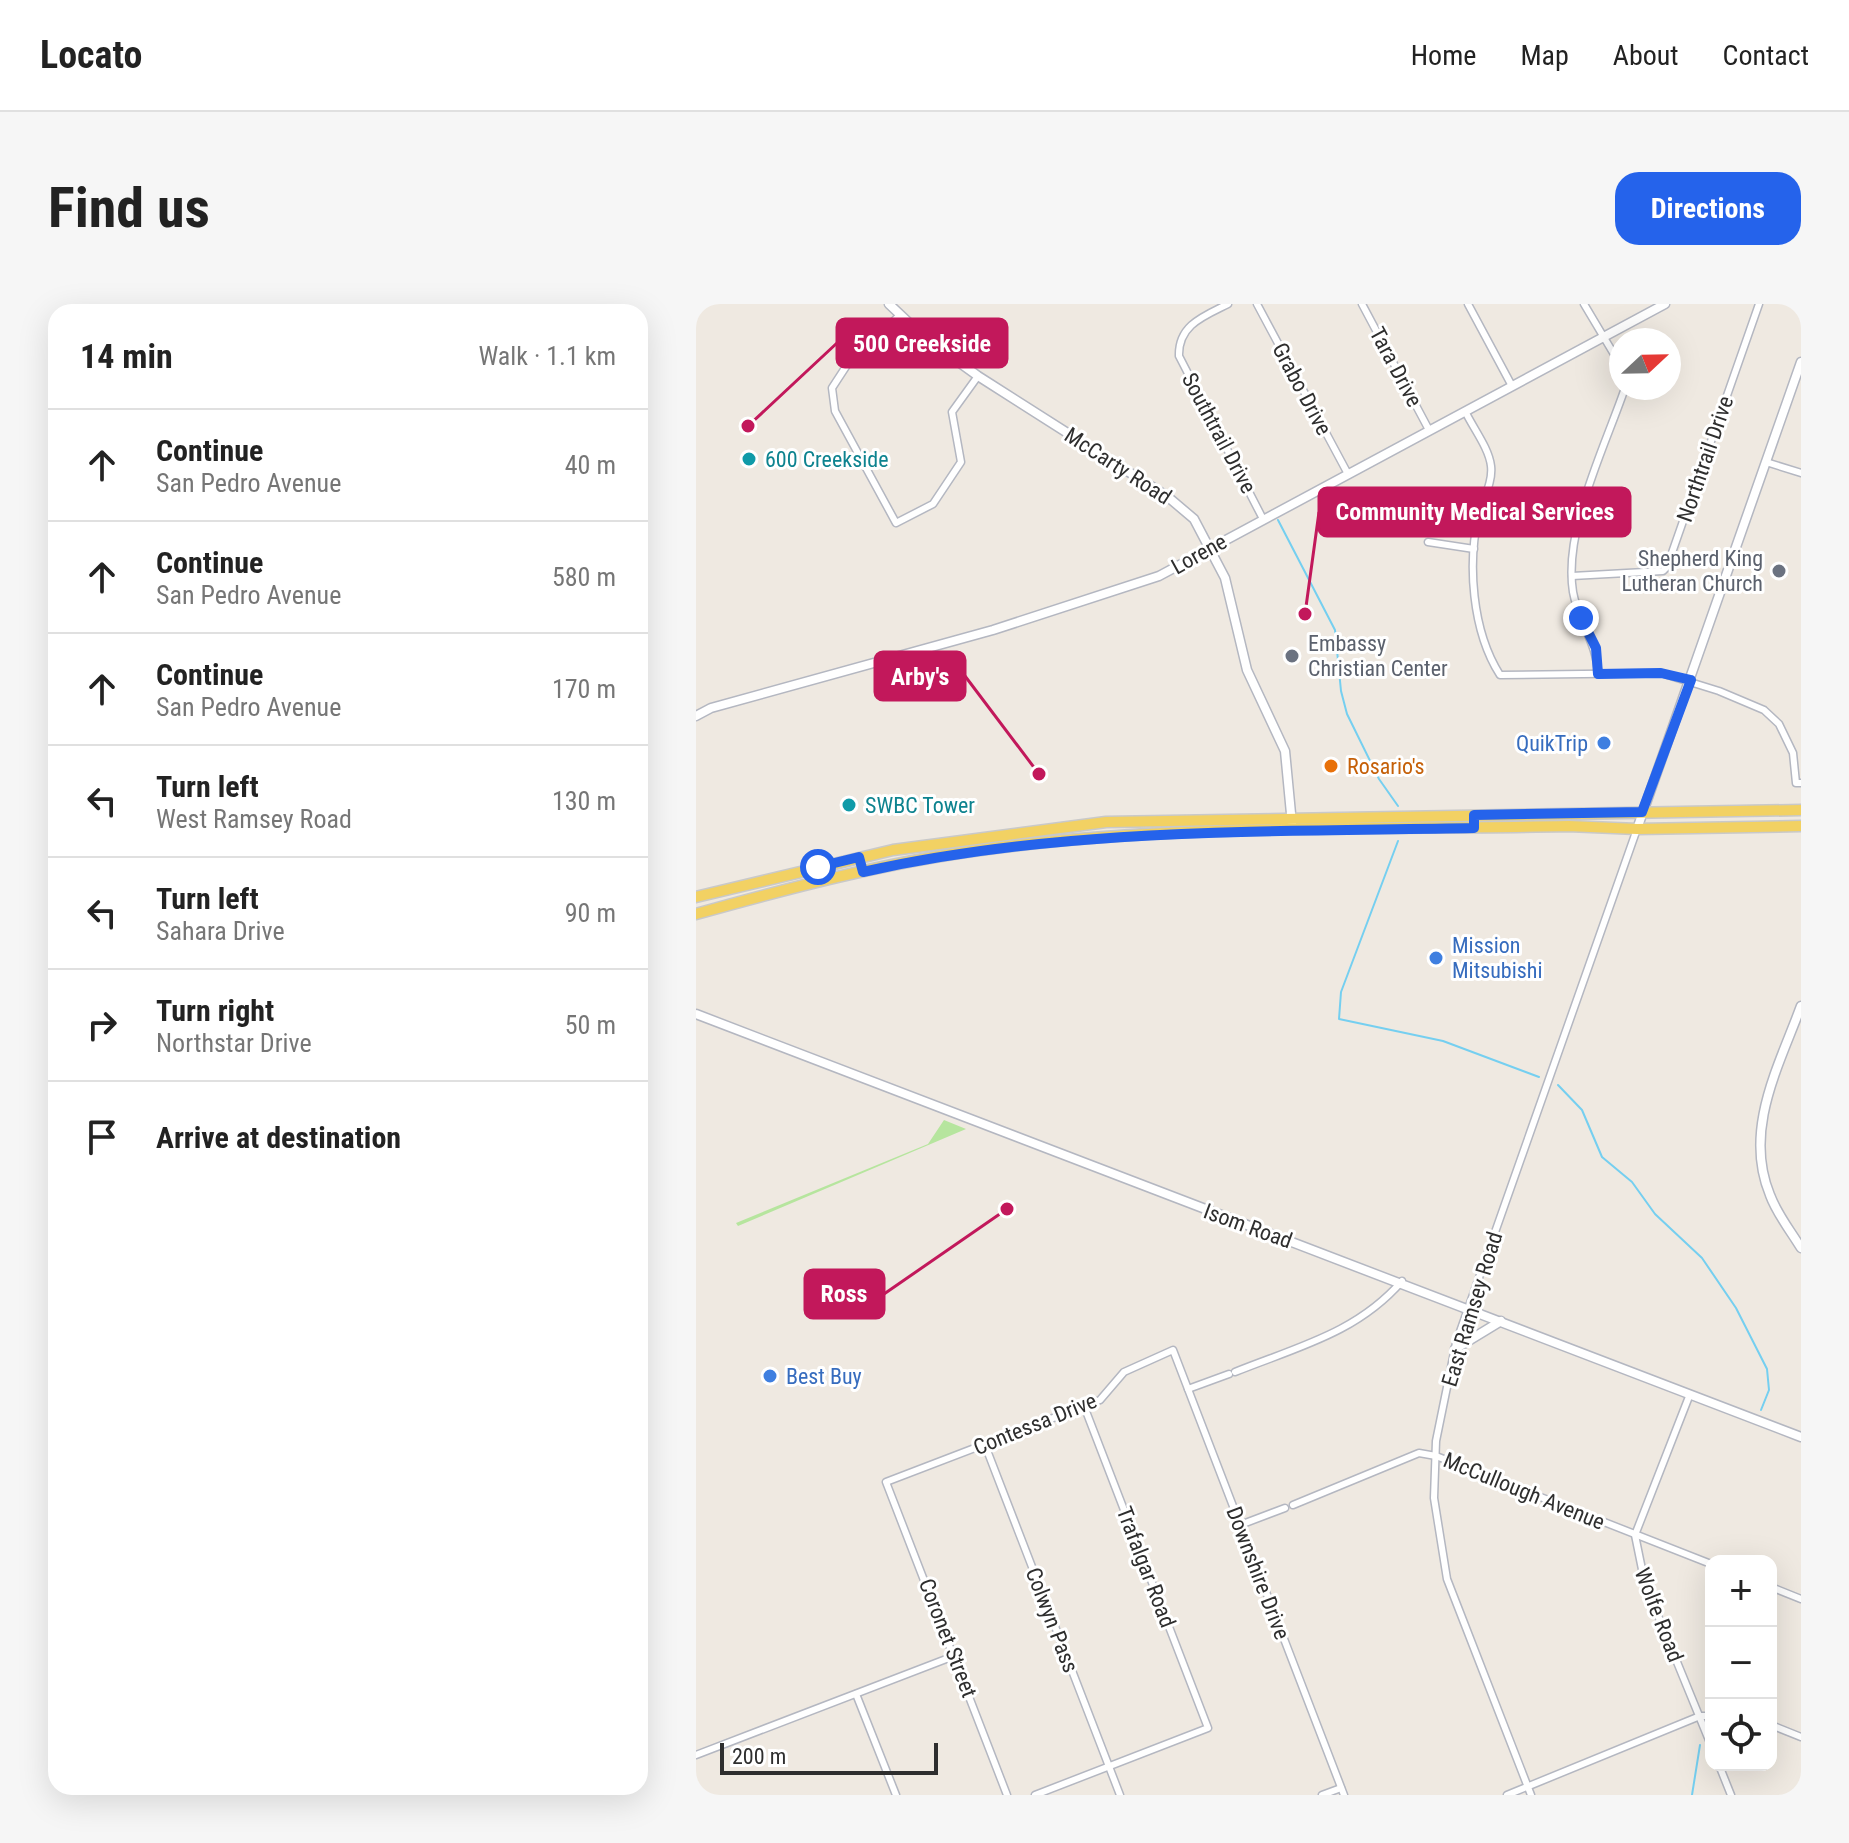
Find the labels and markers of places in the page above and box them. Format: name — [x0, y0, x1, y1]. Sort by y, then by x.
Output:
callout: 500 Creekside — [837, 319, 1007, 367]
place label: 600 Creekside — [765, 447, 888, 472]
marker: 600 Creekside — [740, 450, 758, 468]
callout: Community Medical Services — [1319, 488, 1630, 536]
place label: Shepherd King Lutheran Church — [1621, 546, 1763, 596]
marker: Shepherd King Lutheran Church — [1770, 562, 1788, 580]
place label: Embassy Christian Center — [1308, 631, 1448, 681]
marker: Embassy Christian Center — [1283, 647, 1301, 665]
callout: Arby's — [875, 652, 965, 700]
place label: QuikTrip — [1516, 731, 1588, 756]
marker: QuikTrip — [1595, 734, 1613, 752]
place label: Rosario's — [1347, 754, 1425, 779]
marker: Rosario's — [1322, 757, 1340, 775]
place label: SWBC Tower — [865, 793, 975, 818]
marker: SWBC Tower — [840, 796, 858, 814]
place label: Mission Mitsubishi — [1452, 933, 1542, 983]
marker: Mission Mitsubishi — [1427, 949, 1445, 967]
callout: Ross — [805, 1270, 884, 1318]
place label: Best Buy — [786, 1364, 862, 1389]
marker: Best Buy — [761, 1367, 779, 1385]

